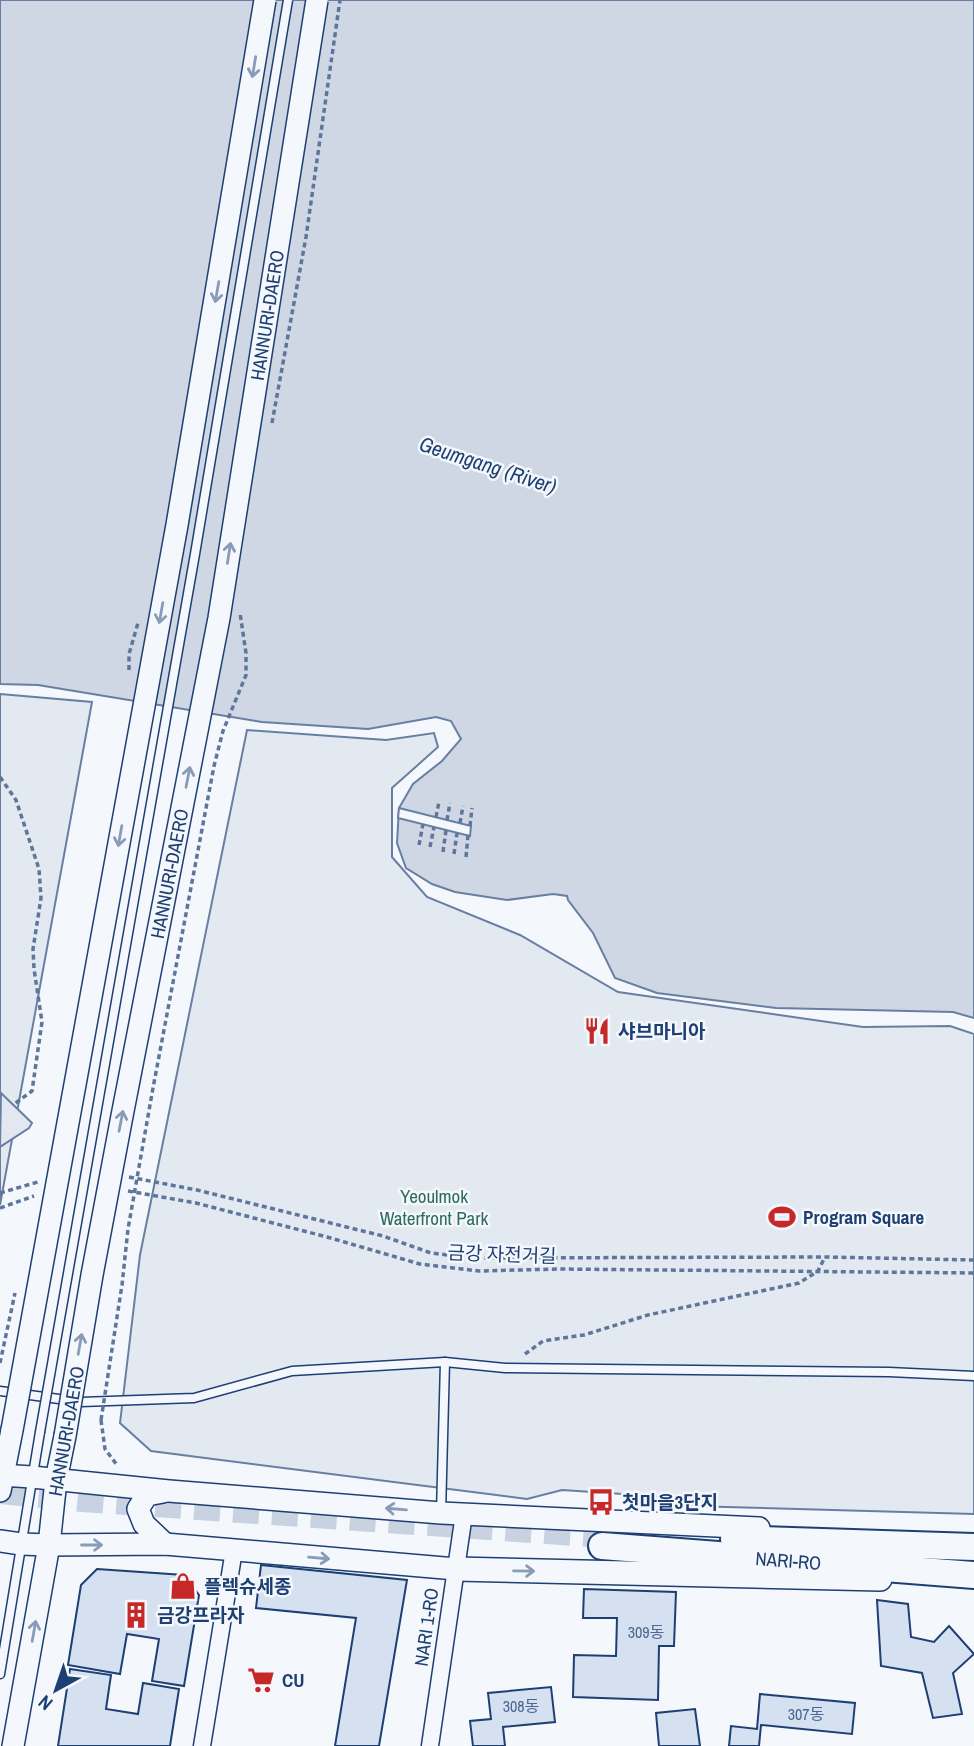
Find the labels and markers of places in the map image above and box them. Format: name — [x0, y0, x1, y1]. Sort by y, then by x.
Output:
restaurant icon: 샤브마니아 — [582, 1016, 612, 1046]
place label: 샤브마니아 — [618, 1018, 706, 1044]
sports icon: Program Square — [767, 1202, 797, 1232]
place label: Program Square — [803, 1204, 925, 1230]
bus stop icon: 첫마을3단지 — [586, 1487, 616, 1517]
place label: 첫마을3단지 — [622, 1489, 718, 1515]
shop icon: 플렉슈세종 — [168, 1571, 198, 1601]
place label: 플렉슈세종 — [204, 1573, 291, 1599]
building icon: 금강프라자 — [121, 1600, 151, 1630]
place label: 금강프라자 — [157, 1602, 245, 1628]
supermarket icon: CU — [246, 1665, 276, 1695]
place label: CU — [282, 1667, 305, 1693]

